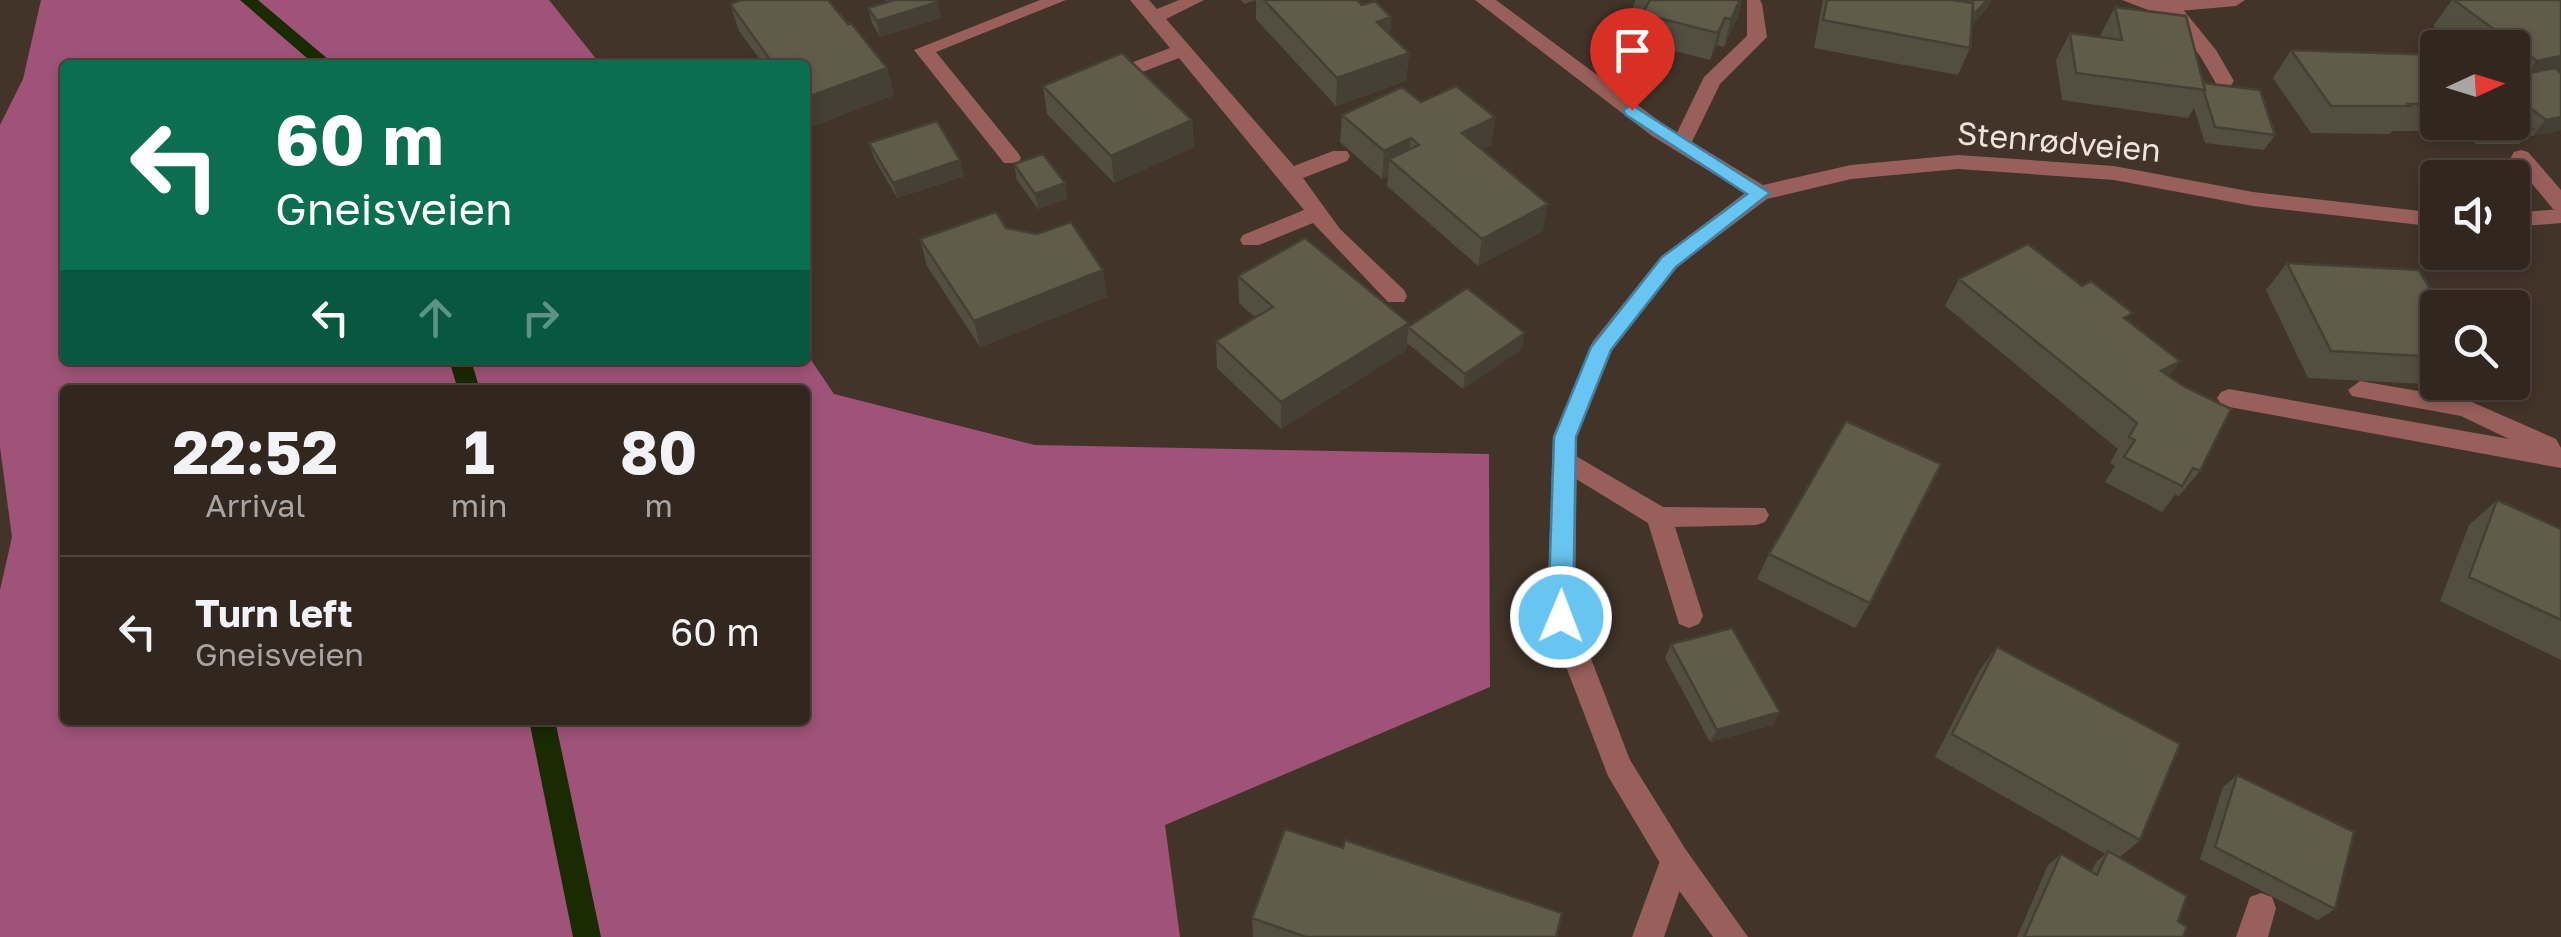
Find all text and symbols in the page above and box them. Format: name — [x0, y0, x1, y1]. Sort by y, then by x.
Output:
pin — [1590, 8, 1675, 111]
icon: arrive — [1605, 23, 1660, 78]
north arrow — [2420, 30, 2530, 140]
map controls — [2420, 30, 2530, 400]
text: 60 m — [275, 96, 444, 180]
icon: left — [110, 100, 240, 230]
street label: Stenrødveien — [1956, 113, 2163, 169]
button: sound — [2420, 160, 2530, 270]
text: Gneisveien — [275, 181, 513, 235]
icon: left — [303, 290, 358, 345]
icon: ahead — [408, 290, 463, 345]
icon: right — [513, 290, 568, 345]
button: search — [2420, 290, 2530, 400]
text: 22:52 — [173, 415, 338, 487]
text: 1 — [464, 415, 495, 487]
text: 80 — [620, 415, 697, 487]
text: Arrival — [205, 486, 306, 524]
text: min — [451, 486, 507, 524]
text: m — [645, 486, 673, 524]
position arrow — [1509, 565, 1613, 669]
text: Turn left — [195, 590, 353, 635]
icon: left — [110, 604, 165, 659]
text: 60 m — [670, 609, 760, 654]
text: Gneisveien — [195, 635, 364, 673]

